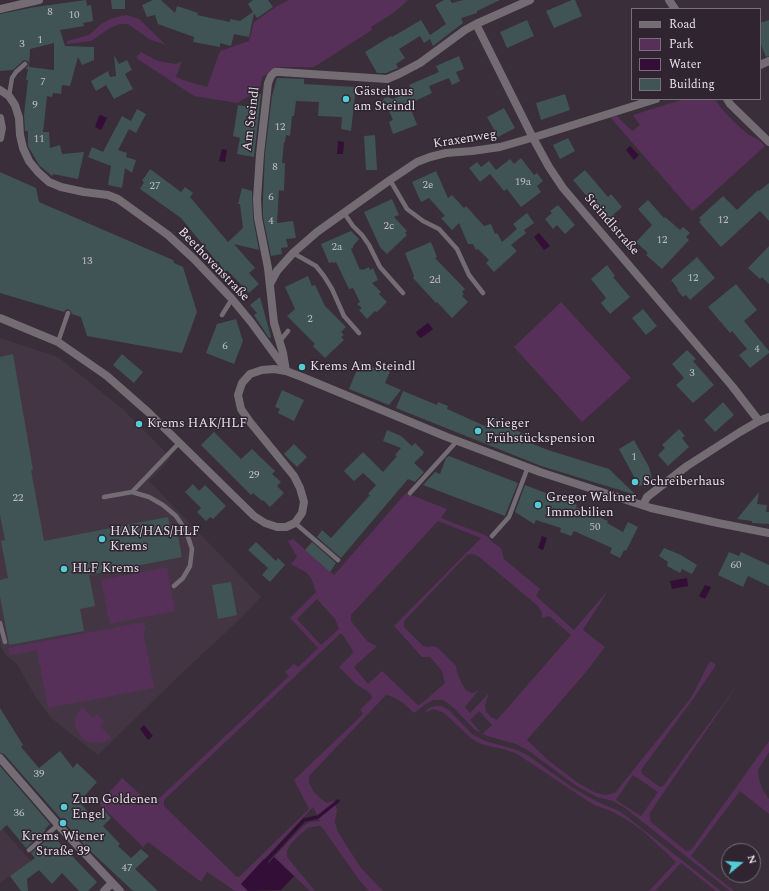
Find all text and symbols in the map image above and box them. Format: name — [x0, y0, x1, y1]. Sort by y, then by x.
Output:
house number: 8 — [47, 6, 53, 20]
legend — [631, 8, 761, 100]
house number: 10 — [69, 9, 79, 23]
text: Road — [669, 15, 696, 34]
house number: 1 — [37, 34, 43, 48]
text: Park — [669, 35, 694, 54]
house number: 3 — [19, 38, 25, 52]
text: Water — [669, 55, 701, 74]
text: Building — [669, 75, 715, 94]
house number: 7 — [40, 76, 46, 90]
place label: Gästehaus am Steindl — [354, 84, 415, 115]
street label: Am Steindl — [240, 86, 264, 152]
marker: Gästehaus am Steindl — [341, 94, 351, 104]
house number: 9 — [32, 99, 38, 113]
house number: 12 — [275, 121, 285, 135]
street label: Kraxenweg — [432, 127, 498, 153]
house number: 11 — [34, 133, 44, 147]
house number: 8 — [272, 161, 278, 175]
house number: 19a — [515, 176, 531, 190]
house number: 2e — [423, 179, 433, 193]
house number: 27 — [150, 180, 160, 194]
house number: 6 — [268, 191, 274, 205]
street label: Steindlstraße — [580, 191, 642, 259]
house number: 12 — [718, 214, 728, 228]
house number: 4 — [268, 215, 274, 229]
house number: 2c — [384, 220, 394, 234]
street label: Beethovenstraße — [174, 225, 252, 305]
house number: 12 — [657, 234, 667, 248]
house number: 2a — [332, 241, 342, 255]
house number: 13 — [82, 255, 92, 269]
house number: 12 — [688, 272, 698, 286]
house number: 2d — [429, 274, 441, 288]
house number: 2 — [307, 313, 313, 327]
house number: 6 — [222, 340, 228, 354]
house number: 4 — [754, 343, 760, 357]
place label: Krems Am Steindl — [310, 359, 416, 375]
marker: Krems Am Steindl — [297, 362, 307, 372]
house number: 3 — [689, 367, 695, 381]
place label: Krems HAK/HLF — [147, 416, 247, 432]
place label: Krieger Frühstückspension — [486, 416, 595, 447]
marker: Krems HAK/HLF — [134, 419, 144, 429]
marker: Krieger Frühstückspension — [473, 426, 483, 436]
house number: 1 — [631, 451, 637, 465]
house number: 29 — [249, 469, 259, 483]
place label: Schreiberhaus — [643, 474, 725, 490]
marker: Schreiberhaus — [630, 477, 640, 487]
place label: Gregor Waltner Immobilien — [546, 490, 636, 521]
house number: 22 — [13, 492, 23, 506]
marker: Gregor Waltner Immobilien — [533, 500, 543, 510]
house number: 50 — [590, 521, 600, 535]
place label: HAK/HAS/HLF Krems — [110, 524, 200, 555]
marker: HAK/HAS/HLF Krems — [97, 534, 107, 544]
house number: 60 — [731, 559, 741, 573]
place label: HLF Krems — [72, 561, 139, 577]
marker: HLF Krems — [59, 564, 69, 574]
house number: 39 — [34, 768, 44, 782]
place label: Zum Goldenen Engel — [72, 792, 158, 823]
marker: Zum Goldenen Engel — [59, 802, 69, 812]
house number: 36 — [14, 807, 24, 821]
marker: Krems Wiener Straße 39 — [58, 818, 68, 828]
place label: Krems Wiener Straße 39 — [22, 829, 104, 860]
north arrow — [721, 843, 761, 883]
text: N — [742, 853, 761, 866]
house number: 47 — [122, 862, 132, 876]

